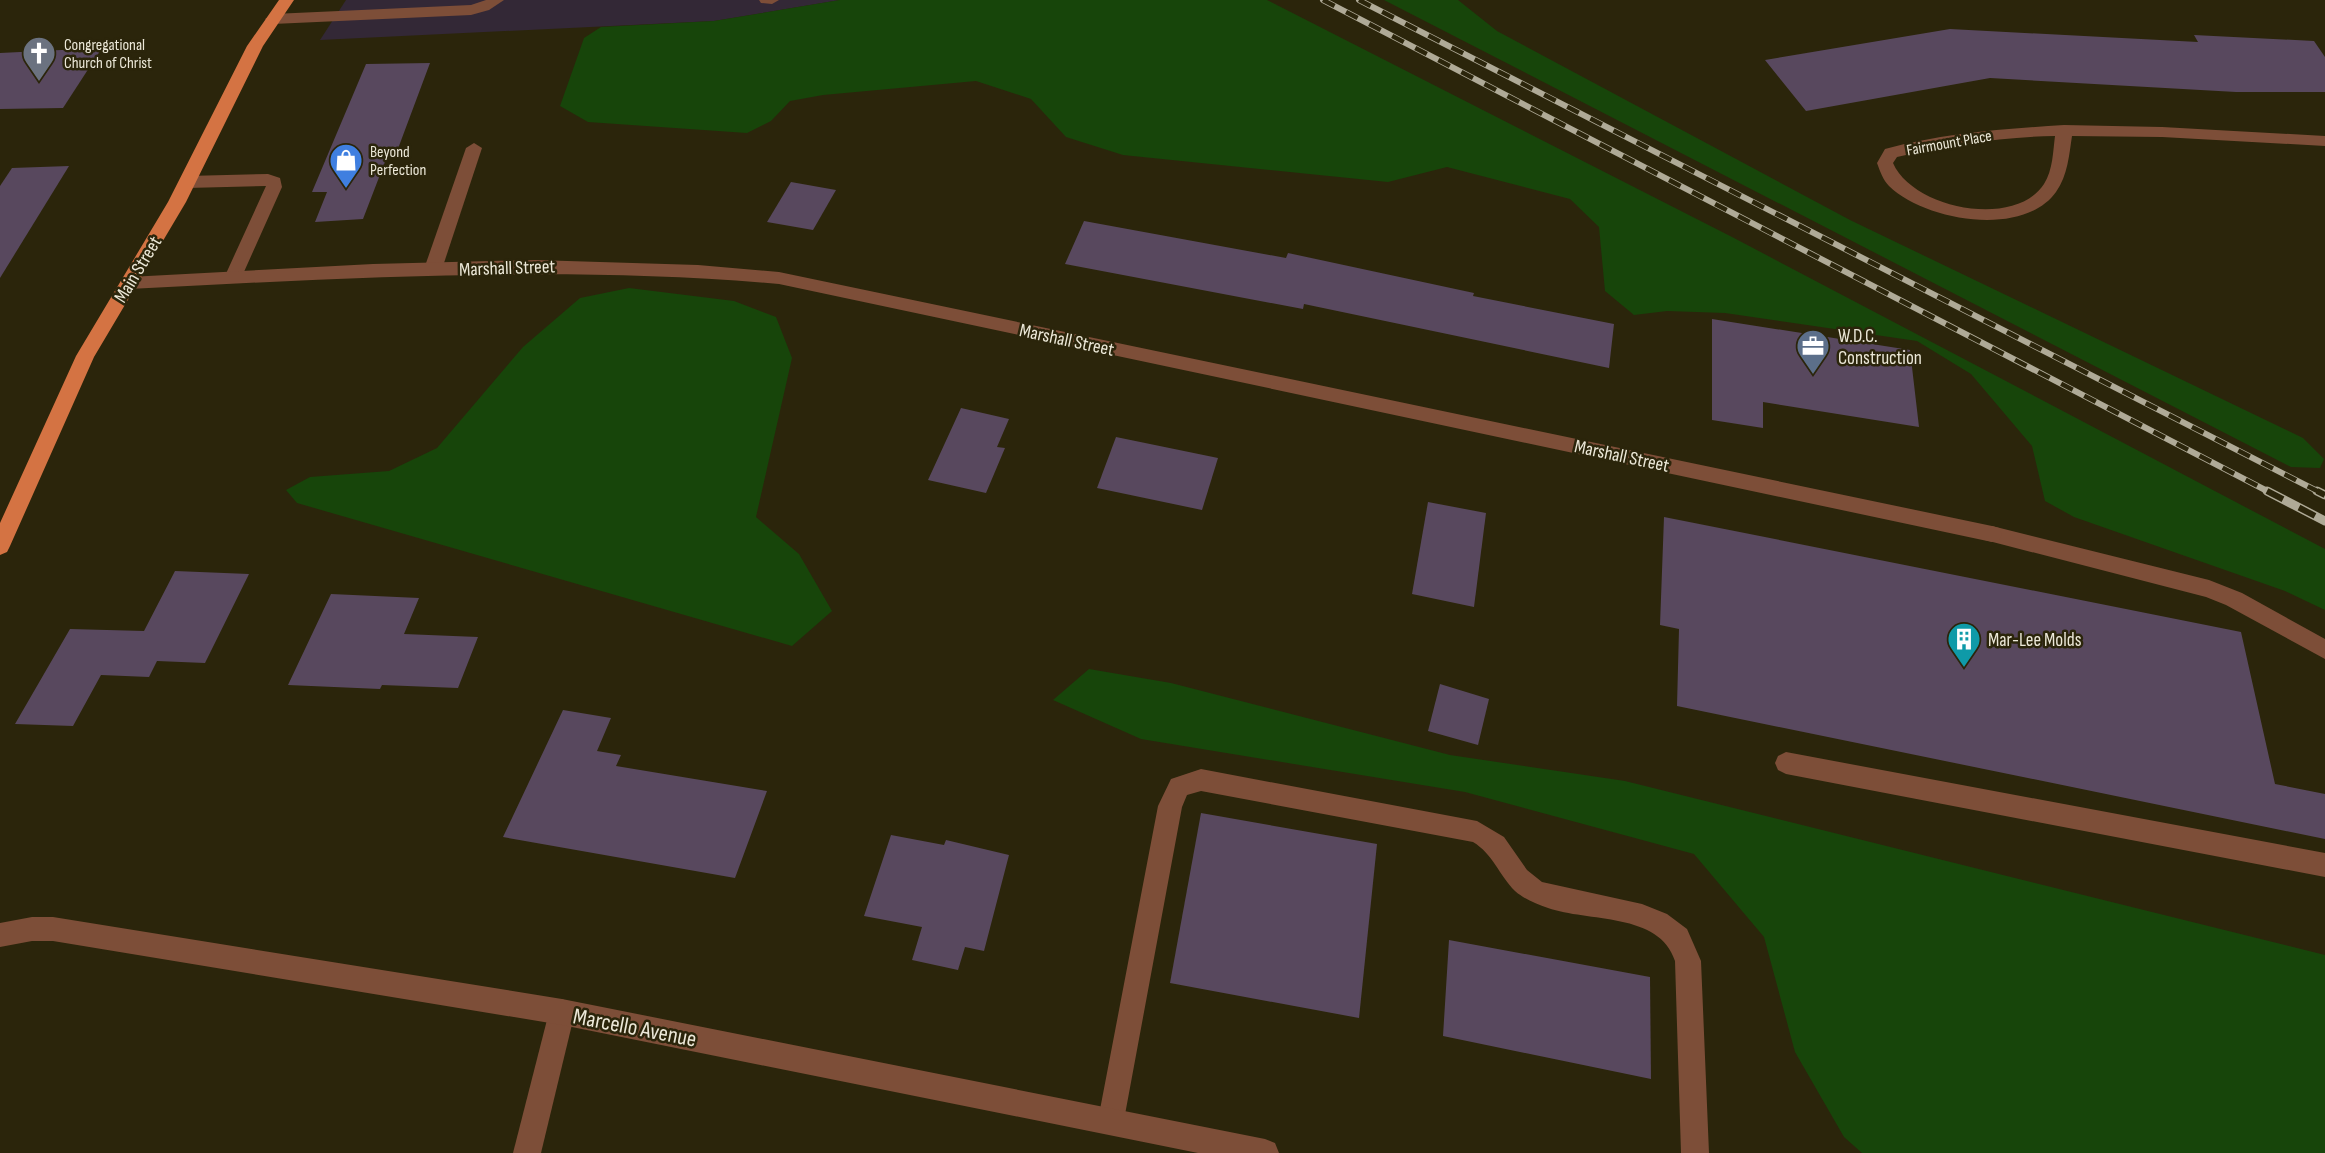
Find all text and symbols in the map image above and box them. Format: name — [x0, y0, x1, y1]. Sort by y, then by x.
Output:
church icon: Congregational Church of Christ — [20, 34, 58, 83]
place label: Congregational Church of Christ — [64, 36, 152, 73]
street label: Fairmount Place — [1905, 127, 1993, 160]
shop icon: Beyond Perfection — [327, 141, 365, 190]
place label: Beyond Perfection — [370, 143, 426, 180]
street label: Main Street — [110, 232, 167, 307]
street label: Marshall Street — [459, 255, 556, 282]
street label: Marshall Street — [1017, 319, 1116, 362]
place label: W.D.C. Construction — [1838, 325, 1922, 370]
office icon: W.D.C. Construction — [1794, 327, 1832, 376]
street label: Marshall Street — [1572, 435, 1671, 478]
building icon: Mar-Lee Molds — [1945, 620, 1983, 669]
place label: Mar-Lee Molds — [1988, 629, 2082, 652]
street label: Marcello Avenue — [571, 1002, 699, 1054]

